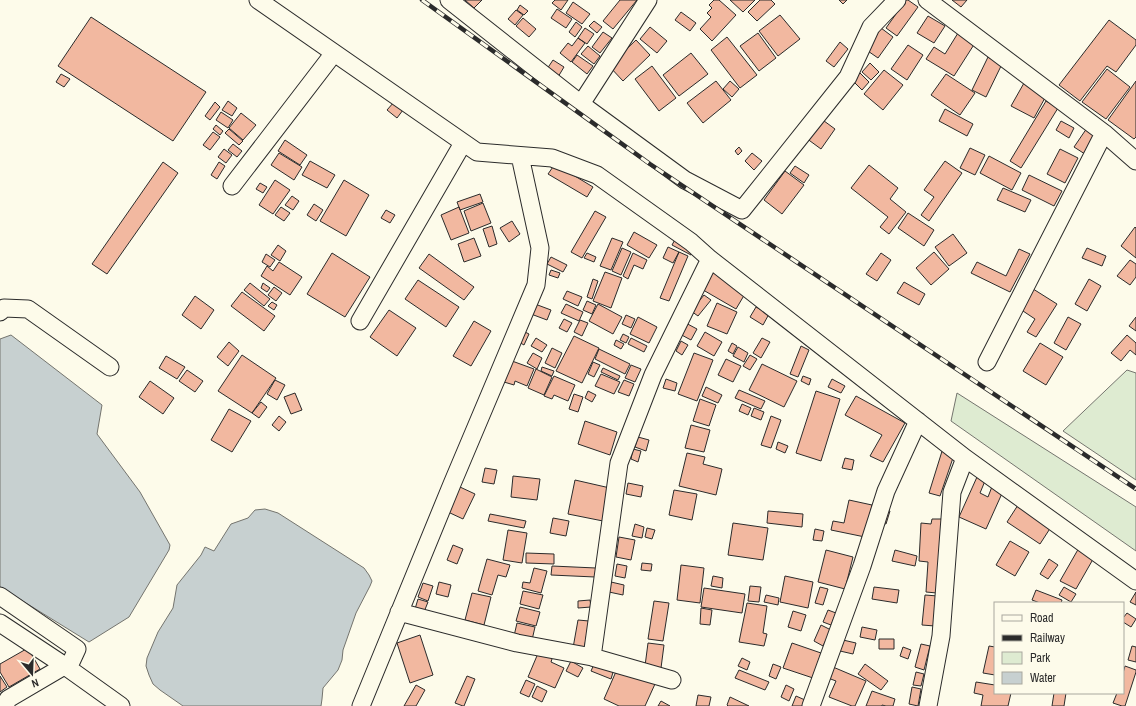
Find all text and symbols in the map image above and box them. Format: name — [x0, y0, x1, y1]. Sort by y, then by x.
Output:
legend — [994, 602, 1124, 694]
text: Road — [1030, 610, 1054, 626]
text: Railway — [1030, 630, 1065, 646]
text: Park — [1030, 650, 1050, 666]
north arrow — [12, 654, 52, 694]
text: Water — [1030, 670, 1057, 686]
text: N — [30, 676, 41, 691]

